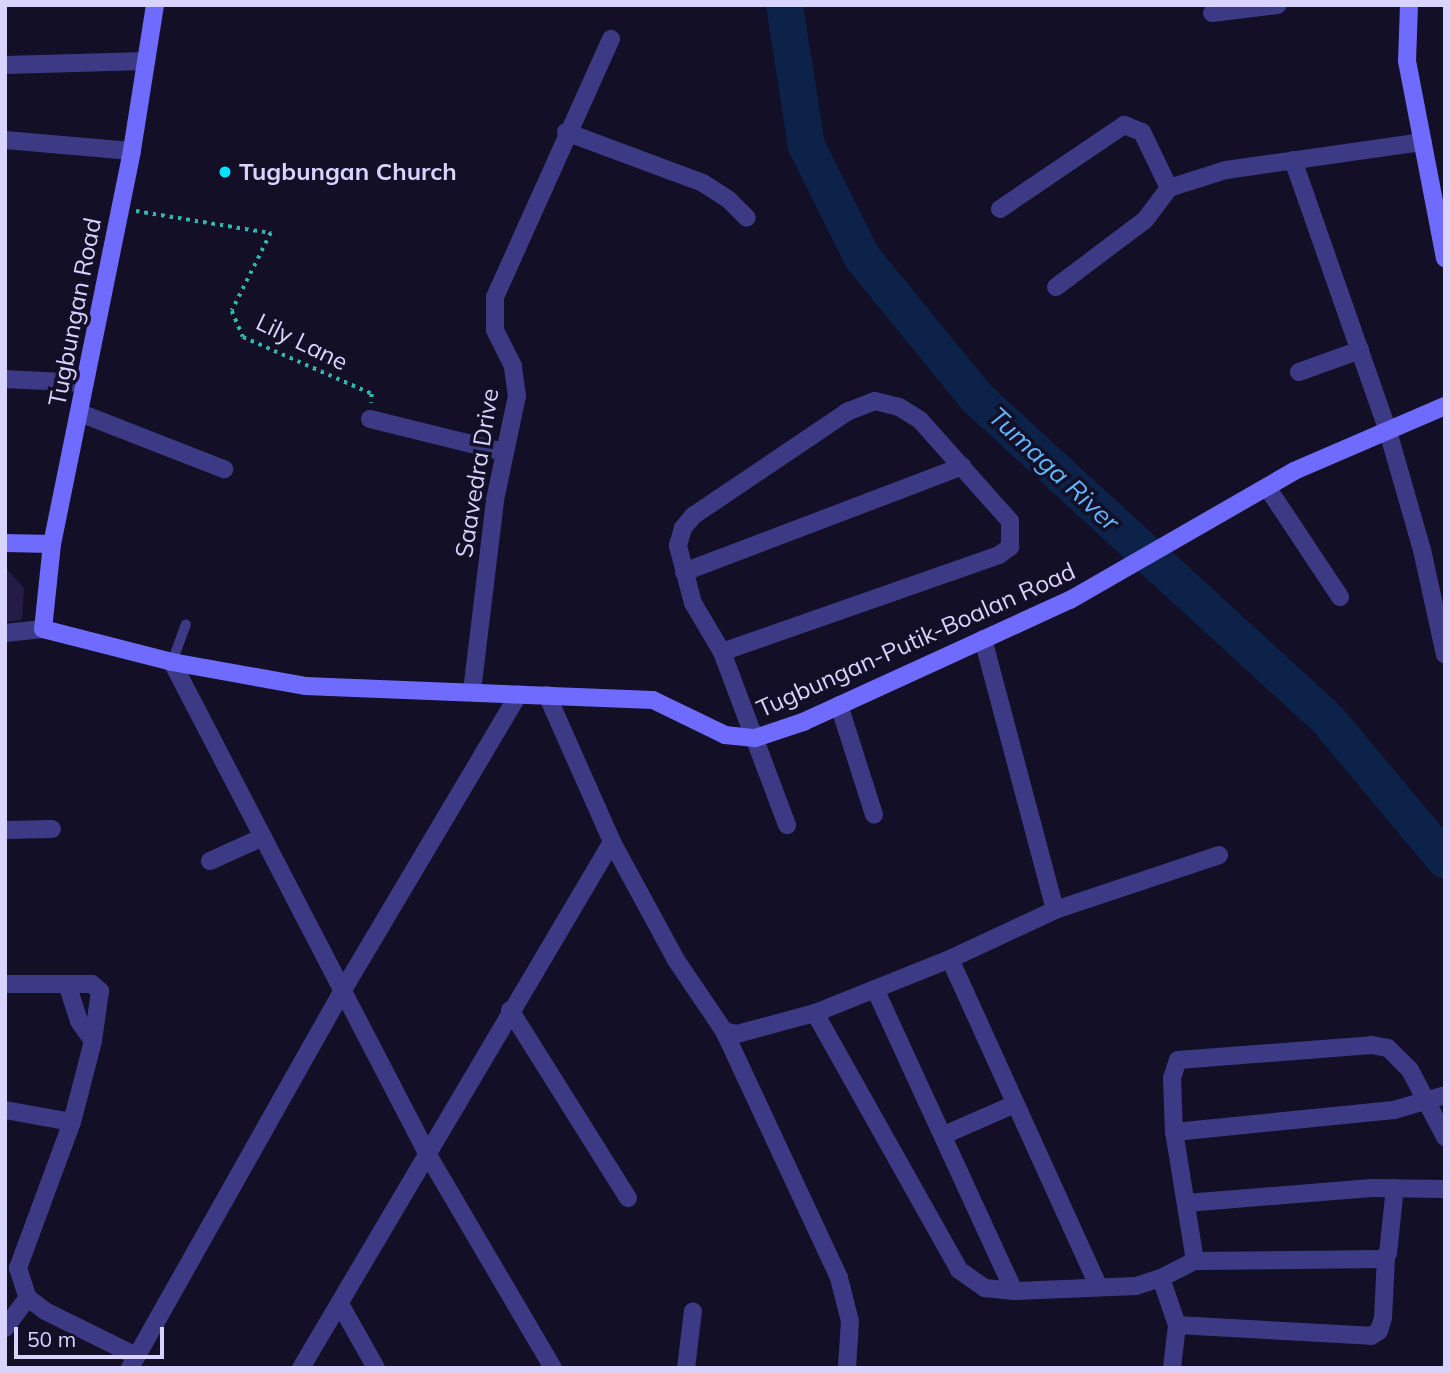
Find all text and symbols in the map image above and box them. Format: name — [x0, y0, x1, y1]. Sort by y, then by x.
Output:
place label: Tugbungan Church — [239, 158, 457, 186]
marker: Tugbungan Church — [217, 164, 233, 180]
street label: Tugbungan Road — [43, 215, 107, 409]
street label: Lily Lane — [252, 308, 352, 376]
street label: Saavedra Drive — [449, 386, 505, 560]
water label: Tumaga River — [982, 401, 1126, 537]
street label: Tugbungan-Putik-Boalan Road — [752, 557, 1080, 723]
scale bar — [18, 1314, 168, 1358]
text: 50 m — [27, 1326, 76, 1352]

